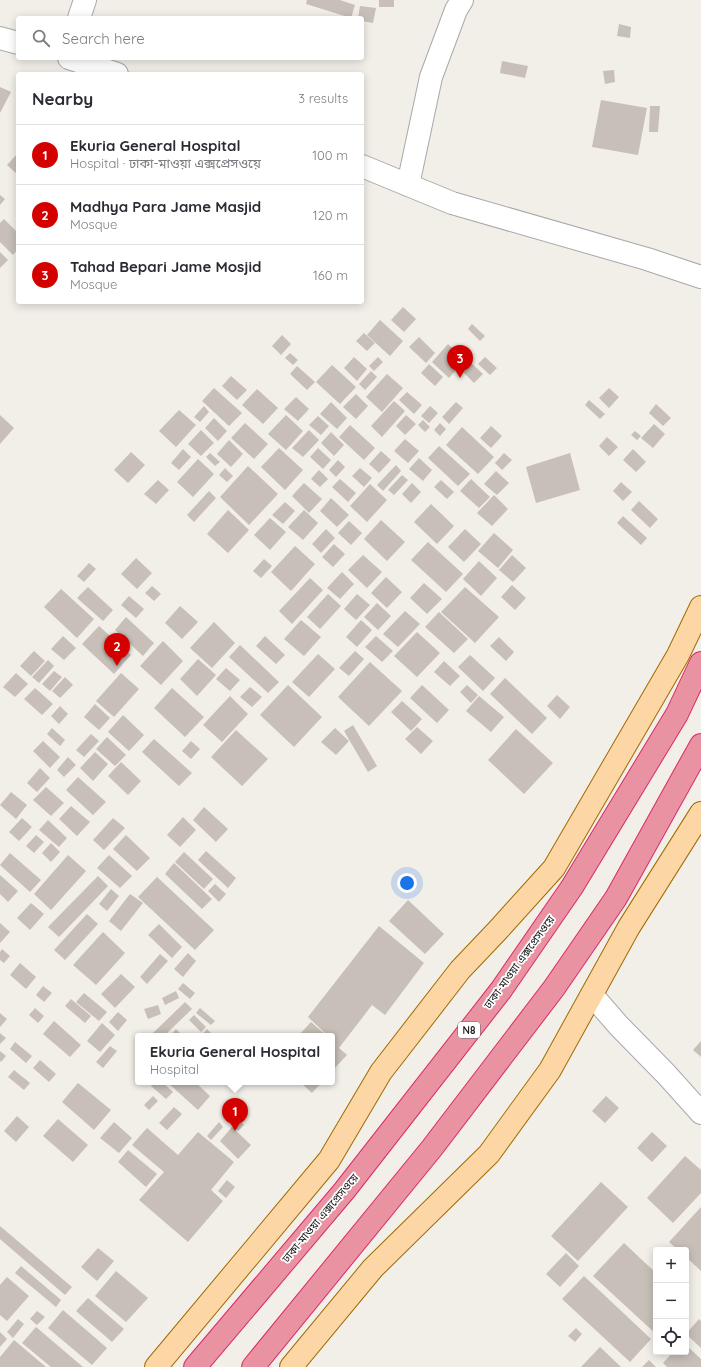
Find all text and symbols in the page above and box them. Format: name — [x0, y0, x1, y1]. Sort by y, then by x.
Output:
search box — [16, 16, 364, 60]
icon: search — [30, 27, 52, 49]
text: Search here — [62, 29, 145, 48]
text: Nearby — [32, 88, 93, 109]
text: 3 results — [298, 90, 348, 106]
text: Ekuria General Hospital — [70, 136, 241, 155]
text: 1 — [42, 147, 48, 163]
text: 100 m — [312, 147, 348, 163]
text: Hospital · ঢাকা-মাওয়া এক্সপ্রেসওয়ে — [70, 155, 261, 171]
text: Madhya Para Jame Masjid — [70, 197, 261, 216]
text: 2 — [41, 207, 49, 223]
text: 120 m — [313, 207, 348, 223]
text: Mosque — [70, 216, 117, 232]
text: Tahad Bepari Jame Mosjid — [70, 257, 261, 276]
text: 3 — [42, 267, 48, 283]
text: 160 m — [313, 267, 348, 283]
text: Mosque — [70, 276, 117, 292]
pin: 3 — [447, 345, 473, 378]
pin: 2 — [104, 633, 130, 666]
your location — [397, 873, 417, 893]
street label: ঢাকা-মাওয়া এক্সপ্রেসওয়ে — [480, 913, 558, 1012]
road number: N8 — [458, 1022, 480, 1038]
popup — [135, 1033, 335, 1085]
text: Ekuria General Hospital — [150, 1042, 320, 1061]
text: Hospital — [150, 1061, 199, 1077]
pin: 1 — [222, 1098, 248, 1131]
street label: ঢাকা-মাওয়া এক্সপ্রেসওয়ে — [278, 1171, 361, 1266]
map controls — [653, 1247, 689, 1355]
button: + — [653, 1247, 689, 1283]
button: − — [653, 1283, 689, 1319]
button: locate — [653, 1319, 689, 1355]

